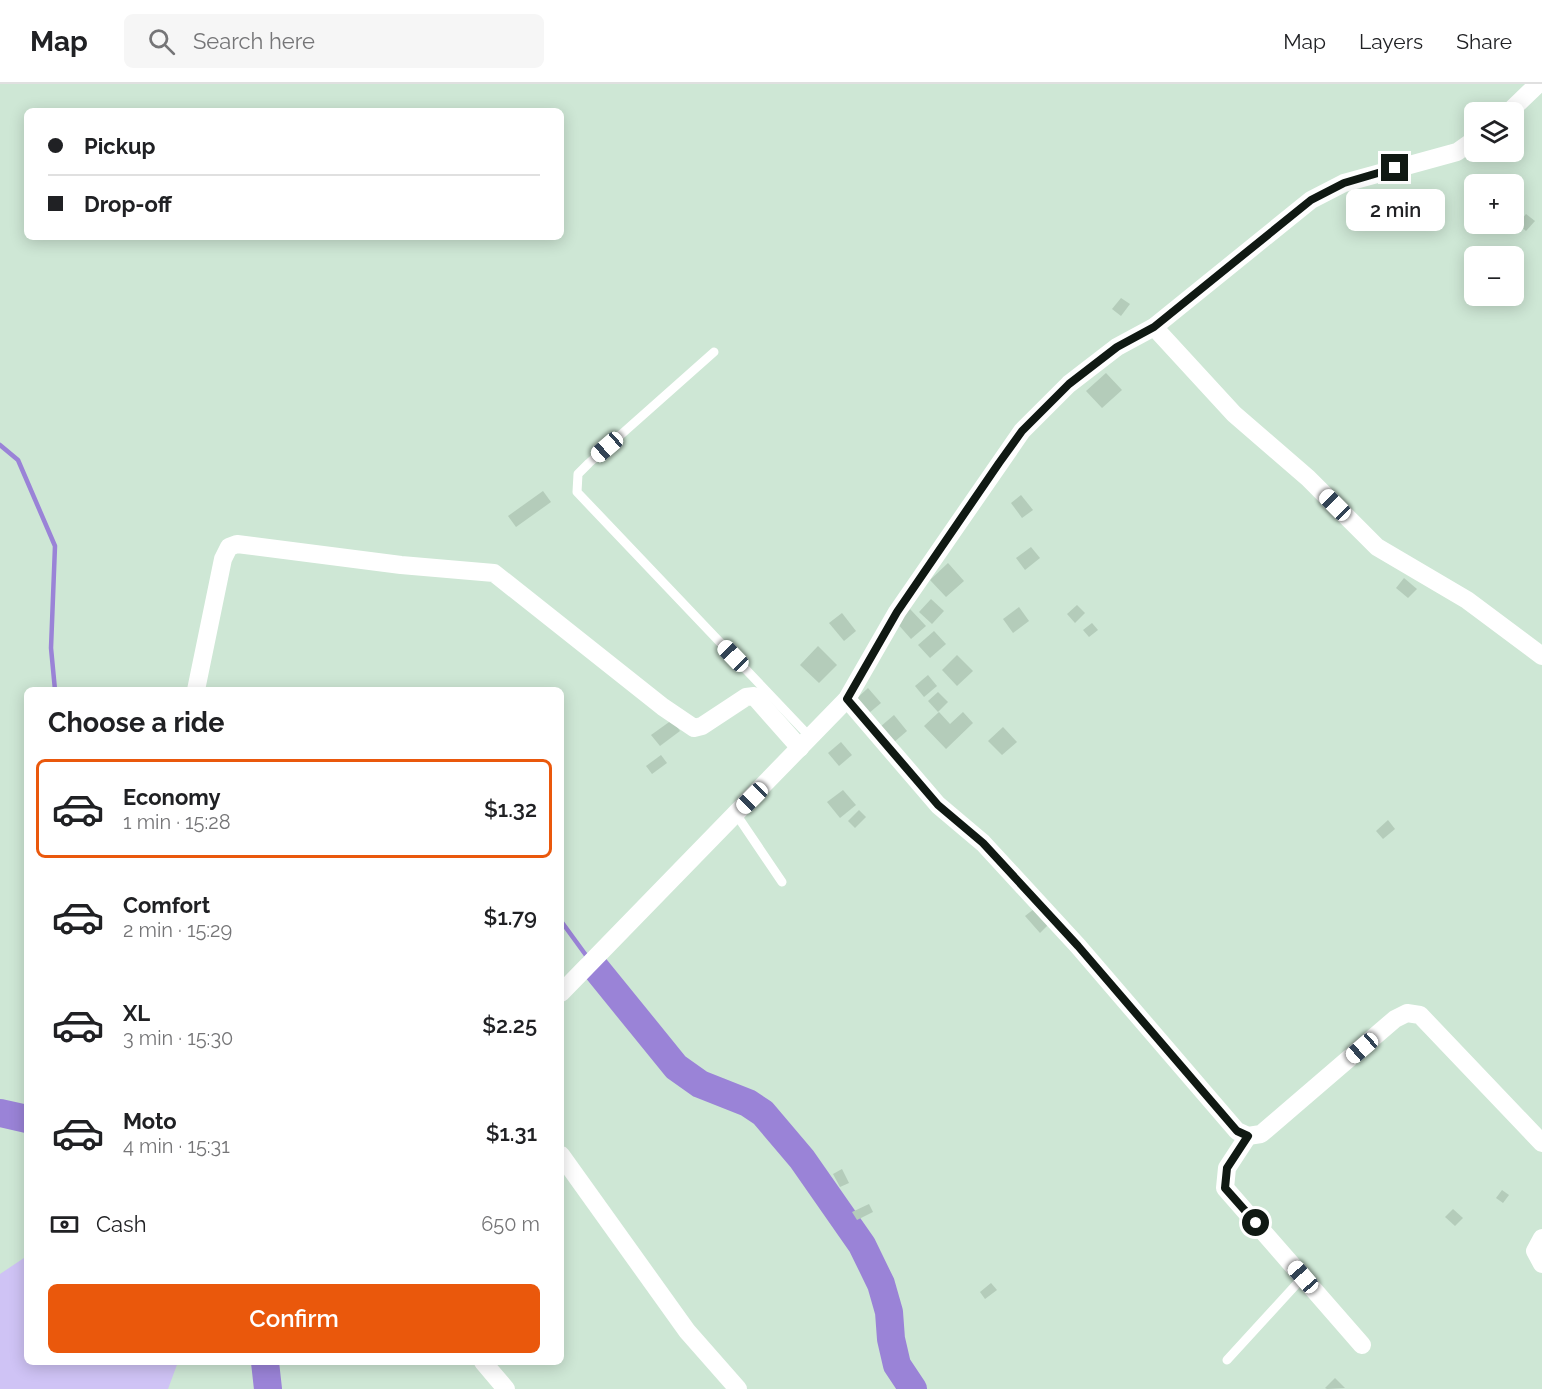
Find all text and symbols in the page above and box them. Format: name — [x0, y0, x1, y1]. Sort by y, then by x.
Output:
search box — [124, 14, 544, 68]
text: Map — [30, 25, 88, 58]
icon: search — [145, 25, 178, 58]
text: Search here — [193, 28, 315, 54]
text: Map — [1283, 29, 1326, 54]
text: Layers — [1359, 29, 1423, 54]
text: Share — [1456, 29, 1512, 54]
map controls — [1464, 102, 1524, 306]
button: layers — [1464, 102, 1524, 162]
text: Pickup — [84, 133, 156, 159]
route end — [1381, 154, 1408, 181]
button: + — [1464, 174, 1524, 234]
callout: 2 min — [1346, 189, 1444, 231]
text: Drop-off — [84, 191, 172, 217]
text: 2 min — [1370, 198, 1421, 222]
button: − — [1464, 246, 1524, 306]
car — [588, 428, 626, 466]
car — [1316, 486, 1354, 524]
car — [714, 637, 752, 675]
text: Choose a ride — [48, 707, 224, 738]
car — [733, 779, 771, 817]
icon: car — [51, 782, 105, 836]
text: Economy — [123, 784, 221, 810]
text: $1.32 — [484, 796, 537, 822]
text: 1 min · 15:28 — [123, 810, 231, 834]
icon: car — [51, 890, 105, 944]
text: Comfort — [123, 892, 210, 918]
text: $1.79 — [484, 904, 537, 930]
text: 2 min · 15:29 — [123, 918, 232, 942]
icon: car — [51, 998, 105, 1052]
text: XL — [123, 1000, 150, 1026]
text: $2.25 — [482, 1012, 537, 1038]
text: 3 min · 15:30 — [123, 1026, 233, 1050]
car — [1343, 1029, 1381, 1067]
icon: car — [51, 1106, 105, 1160]
text: Moto — [123, 1108, 177, 1134]
text: $1.31 — [486, 1120, 537, 1146]
text: 4 min · 15:31 — [123, 1134, 230, 1158]
icon: cash — [48, 1208, 81, 1241]
route start — [1242, 1209, 1269, 1236]
text: Cash — [96, 1211, 147, 1237]
text: 650 m — [481, 1212, 540, 1236]
car — [1284, 1258, 1322, 1296]
button: Confirm — [48, 1284, 540, 1353]

